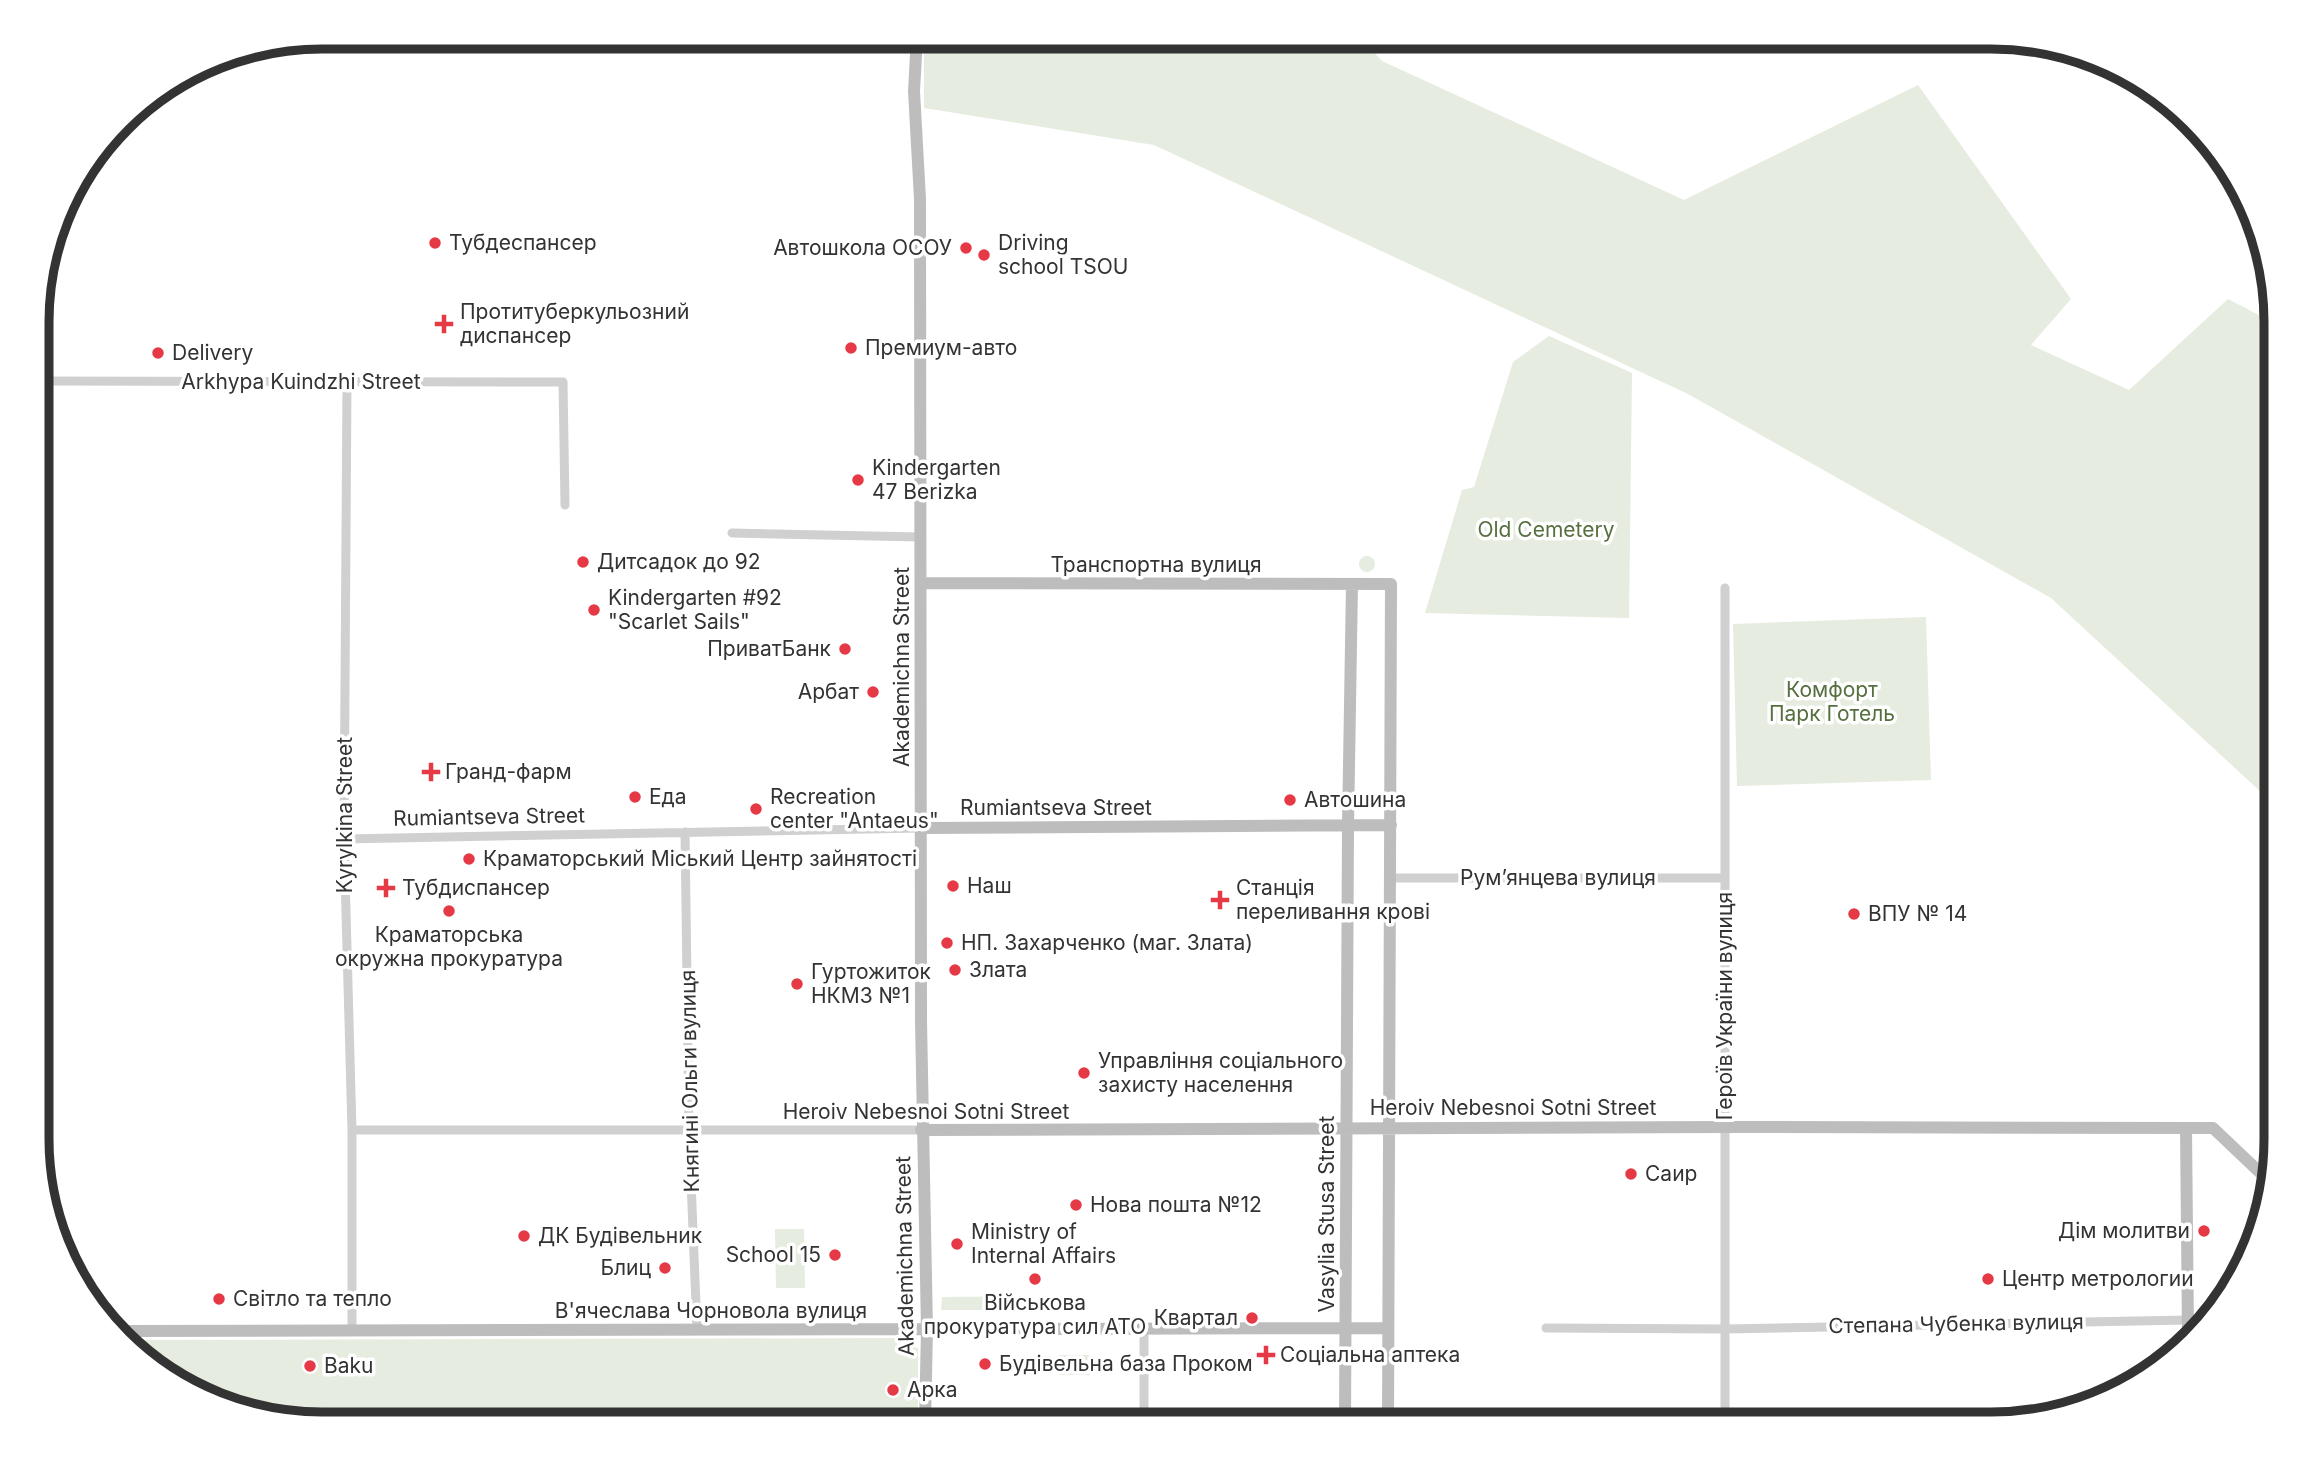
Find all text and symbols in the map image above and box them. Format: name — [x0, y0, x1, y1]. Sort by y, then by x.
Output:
place label: Тубдеспансер — [449, 230, 597, 255]
place label: Driving school TSOU — [998, 230, 1128, 279]
marker: Тубдеспансер — [427, 235, 443, 251]
place label: Автошкола ОСОУ — [773, 235, 952, 260]
marker: Автошкола ОСОУ — [958, 240, 974, 256]
marker: Driving school TSOU — [976, 247, 992, 263]
place label: Протитуберкульозний диспансер — [460, 299, 689, 348]
marker: Протитуберкульозний диспансер — [434, 314, 454, 334]
place label: Премиум-авто — [865, 335, 1017, 360]
place label: Delivery — [172, 340, 253, 365]
marker: Премиум-авто — [843, 340, 859, 356]
marker: Delivery — [150, 345, 166, 361]
street label: Arkhypa Kuindzhi Street — [181, 369, 421, 394]
place label: Kindergarten 47 Berizka — [872, 455, 1001, 504]
marker: Kindergarten 47 Berizka — [850, 472, 866, 488]
park label: Old Cemetery — [1477, 517, 1615, 542]
place label: Дитсадок до 92 — [597, 549, 761, 574]
street label: Транспортна вулиця — [1050, 552, 1262, 577]
marker: Дитсадок до 92 — [575, 554, 591, 570]
street label: Akademichna Street — [889, 567, 914, 767]
place label: Kindergarten #92 "Scarlet Sails" — [608, 585, 782, 634]
marker: Kindergarten #92 "Scarlet Sails" — [586, 602, 602, 618]
place label: ПриватБанк — [707, 636, 832, 661]
marker: ПриватБанк — [837, 641, 853, 657]
park label: Комфорт Парк Готель — [1769, 677, 1895, 726]
place label: Арбат — [798, 679, 859, 704]
marker: Арбат — [865, 684, 881, 700]
street label: Kyrylkina Street — [332, 737, 357, 893]
place label: Гранд-фарм — [445, 759, 572, 784]
marker: Гранд-фарм — [423, 764, 439, 780]
place label: Еда — [649, 784, 687, 809]
place label: Recreation center "Antaeus" — [770, 784, 939, 833]
place label: Автошина — [1304, 787, 1406, 812]
marker: Еда — [627, 789, 643, 805]
marker: Автошина — [1282, 792, 1298, 808]
street label: Rumiantseva Street — [960, 795, 1152, 820]
marker: Recreation center "Antaeus" — [748, 801, 764, 817]
street label: Rumiantseva Street — [393, 802, 585, 831]
place label: Краматорський Міський Центр зайнятості — [483, 846, 917, 871]
marker: Краматорський Міський Центр зайнятості — [461, 851, 477, 867]
street label: Рум’янцева вулиця — [1460, 865, 1656, 890]
place label: Наш — [967, 873, 1012, 898]
place label: Тубдиспансер — [402, 875, 550, 900]
place label: Станція переливання крові — [1236, 875, 1430, 924]
marker: Тубдиспансер — [376, 878, 396, 898]
marker: Наш — [945, 878, 961, 894]
marker: Станція переливання крові — [1210, 890, 1230, 910]
street label: Героїв України вулиця — [1712, 892, 1737, 1120]
place label: ВПУ № 14 — [1868, 901, 1967, 926]
marker: Краматорська окружна прокуратура — [441, 903, 457, 919]
marker: ВПУ № 14 — [1846, 906, 1862, 922]
place label: Краматорська окружна прокуратура — [335, 922, 563, 971]
place label: НП. Захарченко (маг. Злата) — [961, 930, 1253, 955]
marker: НП. Захарченко (маг. Злата) — [939, 935, 955, 951]
place label: Злата — [969, 957, 1027, 982]
place label: Гуртожиток НКМЗ №1 — [811, 959, 932, 1008]
marker: Злата — [947, 962, 963, 978]
street label: Княгині Ольги вулиця — [675, 970, 704, 1192]
marker: Гуртожиток НКМЗ №1 — [789, 976, 805, 992]
place label: Управління соціального захисту населення — [1098, 1048, 1343, 1097]
marker: Управління соціального захисту населення — [1076, 1065, 1092, 1081]
street label: Heroiv Nebesnoi Sotni Street — [1370, 1095, 1656, 1120]
street label: Heroiv Nebesnoi Sotni Street — [783, 1099, 1069, 1124]
street label: Vasylia Stusa Street — [1314, 1115, 1339, 1312]
street label: Akademichna Street — [890, 1156, 919, 1356]
place label: Саир — [1645, 1161, 1697, 1186]
marker: Саир — [1623, 1166, 1639, 1182]
place label: Нова пошта №12 — [1090, 1192, 1262, 1217]
marker: Нова пошта №12 — [1068, 1197, 1084, 1213]
place label: Дім молитви — [2058, 1218, 2190, 1243]
place label: Ministry of Internal Affairs — [971, 1219, 1116, 1268]
place label: ДК Будівельник — [538, 1223, 703, 1248]
marker: Дім молитви — [2196, 1223, 2212, 1239]
marker: ДК Будівельник — [516, 1228, 532, 1244]
marker: Ministry of Internal Affairs — [949, 1236, 965, 1252]
place label: School 15 — [726, 1242, 821, 1267]
marker: School 15 — [827, 1247, 843, 1263]
place label: Блиц — [600, 1255, 651, 1280]
marker: Блиц — [657, 1260, 673, 1276]
place label: Центр метрологии — [2002, 1266, 2194, 1291]
marker: Військова прокуратура сил АТО — [1027, 1271, 1043, 1287]
marker: Центр метрологии — [1980, 1271, 1996, 1287]
place label: Світло та тепло — [233, 1286, 392, 1311]
place label: Військова прокуратура сил АТО — [924, 1290, 1146, 1339]
marker: Світло та тепло — [211, 1291, 227, 1307]
street label: В'ячеслава Чорновола вулиця — [555, 1298, 867, 1323]
place label: Квартал — [1154, 1305, 1238, 1330]
street label: Степана Чубенка вулиця — [1828, 1309, 2084, 1338]
marker: Квартал — [1244, 1310, 1260, 1326]
place label: Соціальна аптека — [1280, 1342, 1460, 1367]
marker: Соціальна аптека — [1258, 1347, 1274, 1363]
place label: Будівельна база Проком — [999, 1351, 1253, 1376]
place label: Baku — [324, 1353, 373, 1378]
marker: Будівельна база Проком — [977, 1356, 993, 1372]
marker: Baku — [302, 1358, 318, 1374]
place label: Арка — [907, 1377, 958, 1402]
marker: Арка — [885, 1382, 901, 1398]

